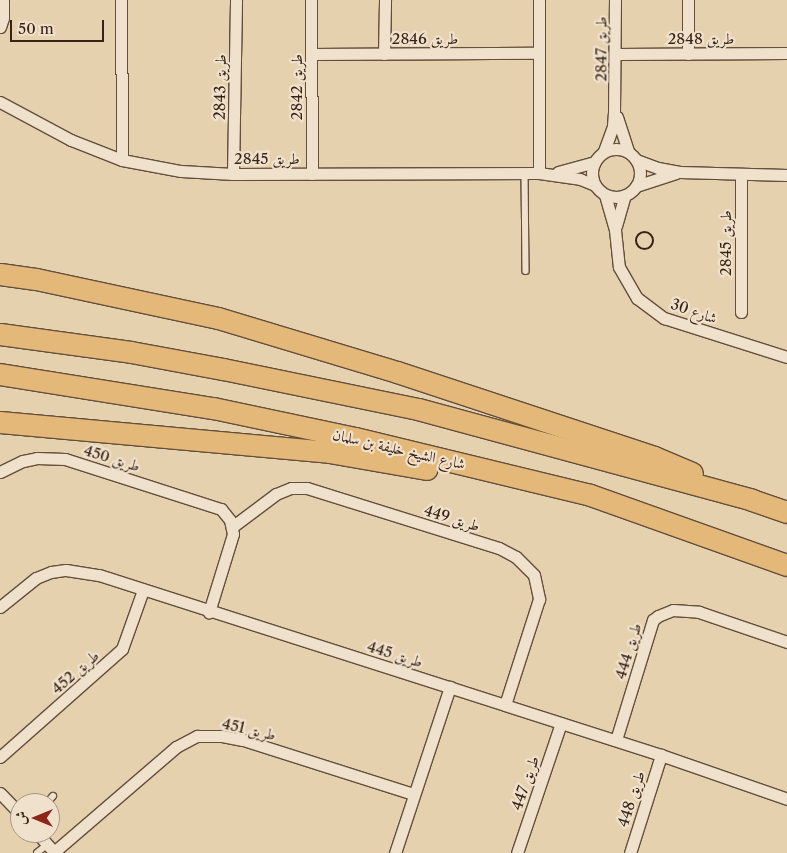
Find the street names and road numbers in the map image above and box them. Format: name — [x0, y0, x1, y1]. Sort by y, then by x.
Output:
street label: طريق 2847 — [592, 16, 610, 82]
street label: طريق 2846 — [392, 30, 458, 48]
street label: طريق 2848 — [668, 30, 734, 48]
street label: طريق 2843 — [210, 54, 230, 120]
street label: طريق 2842 — [288, 54, 306, 120]
street label: طريق 2845 — [234, 150, 300, 168]
street label: طريق 2845 — [717, 210, 735, 276]
street label: شارع 30 — [668, 295, 720, 327]
street label: شارع الشيخ خليفة بن سلمان — [331, 425, 467, 473]
street label: طريق 450 — [82, 441, 142, 475]
street label: طريق 449 — [422, 501, 482, 535]
street label: طريق 444 — [611, 621, 645, 681]
street label: طريق 445 — [365, 637, 425, 671]
street label: طريق 452 — [48, 647, 102, 697]
street label: طريق 451 — [220, 714, 278, 744]
street label: طريق 447 — [507, 754, 543, 812]
street label: طريق 448 — [614, 769, 648, 829]

